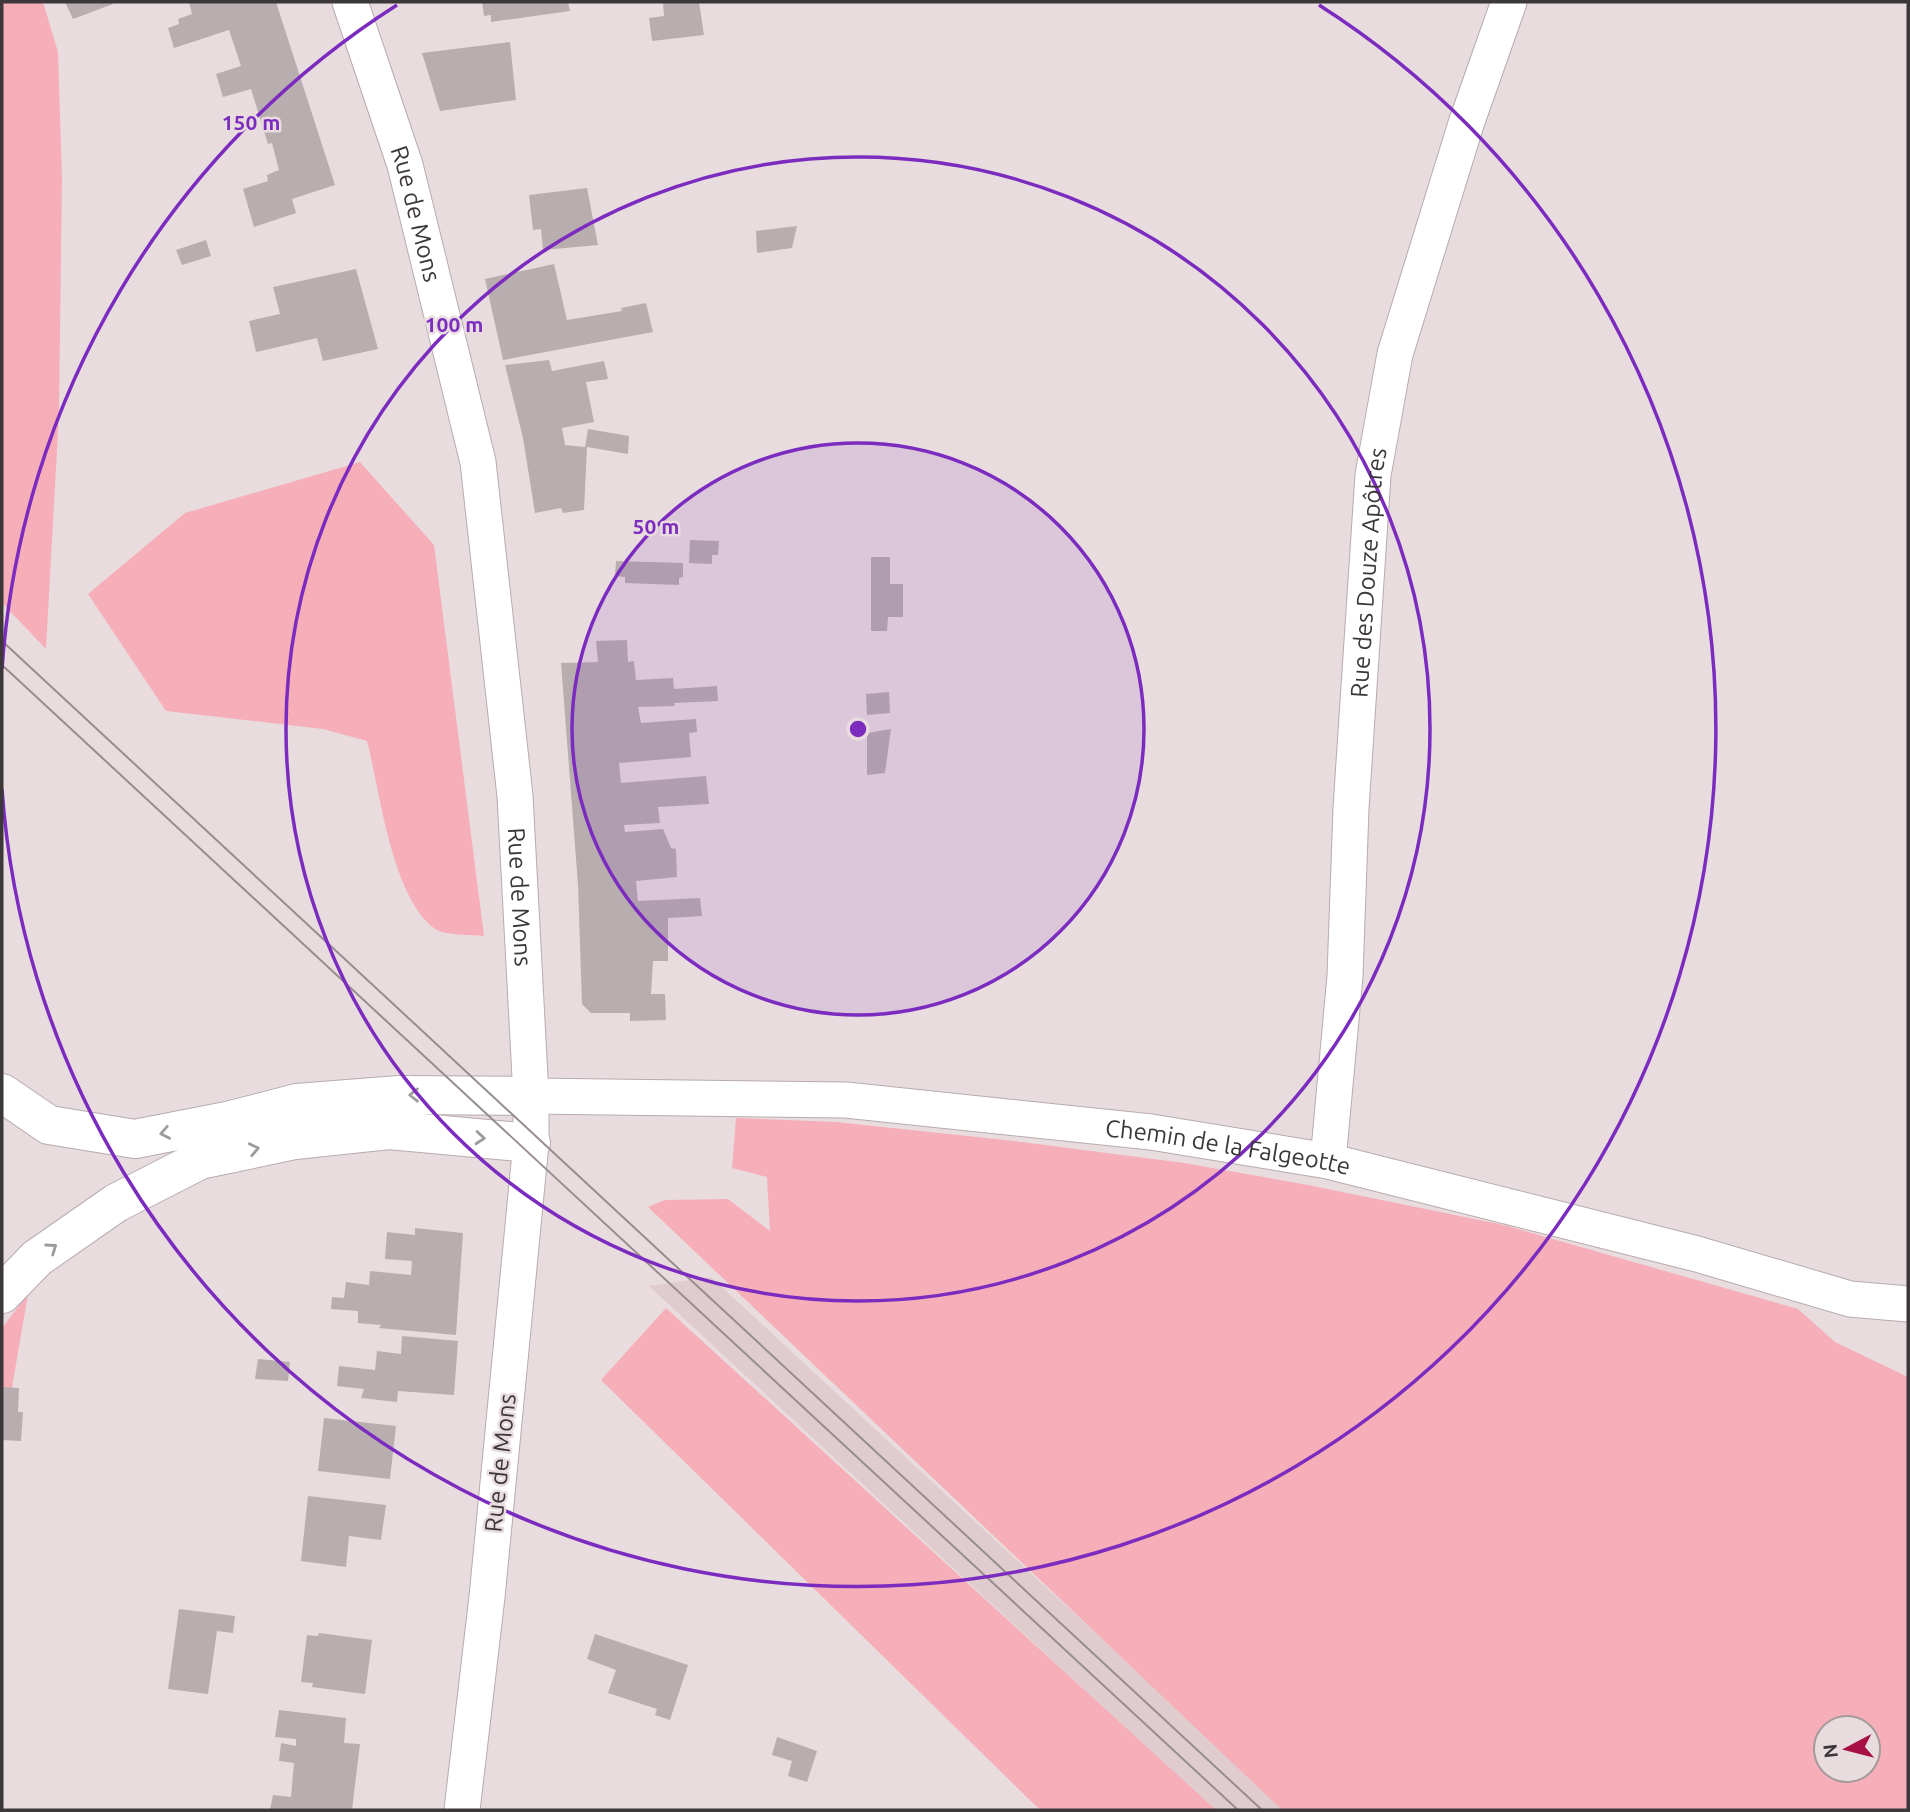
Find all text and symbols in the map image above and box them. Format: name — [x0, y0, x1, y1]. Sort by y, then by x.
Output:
text: 150 m — [222, 110, 280, 134]
street label: Rue de Mons — [386, 142, 447, 284]
text: 100 m — [425, 312, 483, 336]
street label: Rue des Douze Apôtres — [1345, 445, 1391, 698]
text: 50 m — [633, 514, 679, 538]
centre of rings — [846, 717, 870, 741]
street label: Rue de Mons — [503, 827, 538, 967]
one-way arrow — [408, 1087, 418, 1103]
street label: Chemin de la Falgeotte — [1104, 1114, 1354, 1180]
one-way arrow — [159, 1124, 171, 1139]
one-way arrow — [474, 1130, 485, 1145]
one-way arrow — [248, 1143, 260, 1158]
one-way arrow — [44, 1244, 57, 1256]
street label: Rue de Mons — [479, 1392, 521, 1534]
north arrow — [1812, 1714, 1882, 1784]
text: N — [1818, 1743, 1842, 1759]

